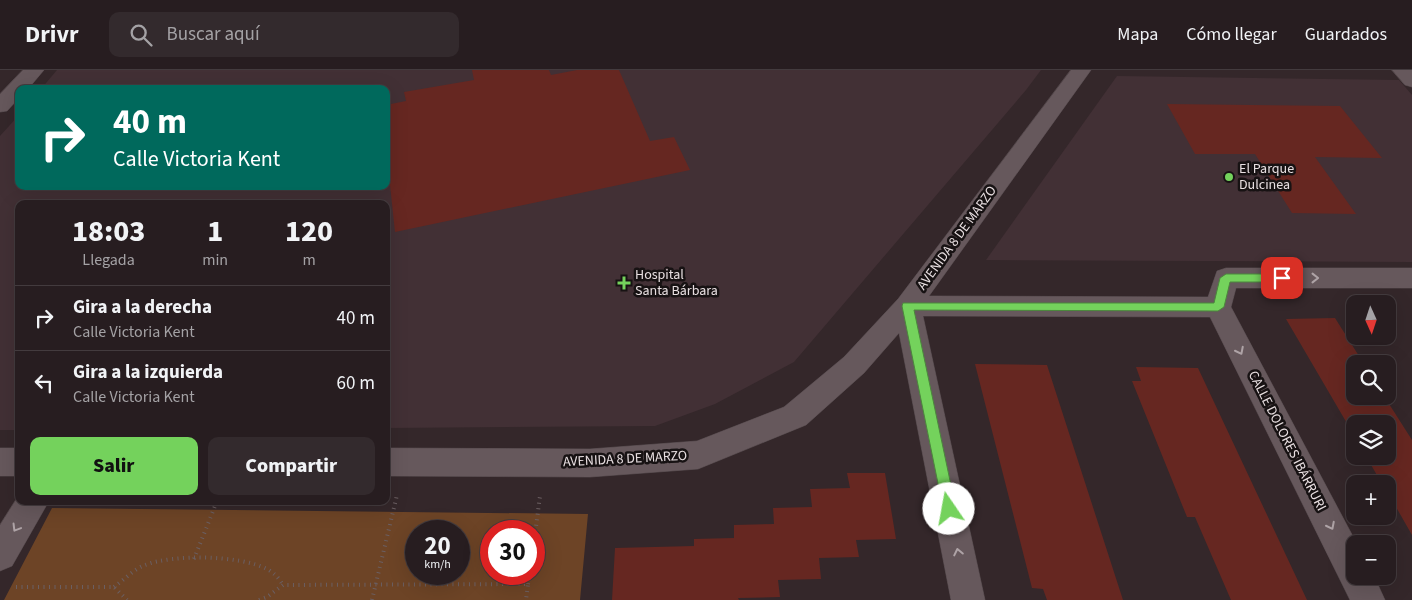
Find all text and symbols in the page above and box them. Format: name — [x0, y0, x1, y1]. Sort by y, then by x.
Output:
search box — [109, 12, 459, 57]
text: Drivr — [25, 17, 79, 52]
icon: search — [127, 21, 155, 49]
text: Buscar aquí — [167, 21, 260, 48]
text: Mapa — [1117, 22, 1158, 47]
text: Cómo llegar — [1186, 22, 1277, 47]
text: Guardados — [1305, 22, 1387, 47]
text: 40 m — [113, 97, 187, 147]
icon: right — [30, 105, 95, 170]
text: Calle Victoria Kent — [113, 143, 280, 175]
place label: El Parque Dulcinea — [1239, 159, 1294, 195]
marker: El Parque Dulcinea — [1223, 171, 1235, 183]
street label: AVENIDA 8 DE MARZO — [912, 182, 1002, 294]
text: 18:03 — [72, 210, 145, 253]
text: 1 — [207, 210, 223, 253]
text: 120 — [285, 210, 333, 253]
text: Llegada — [82, 249, 135, 271]
text: min — [202, 249, 228, 271]
text: m — [302, 249, 316, 271]
pin — [1261, 257, 1303, 299]
icon: arrive — [1268, 264, 1296, 292]
place label: Hospital Santa Bárbara — [635, 265, 718, 301]
one-way arrow — [1311, 273, 1319, 283]
marker: Hospital Santa Bárbara — [617, 276, 631, 290]
text: Gira a la derecha — [73, 294, 212, 321]
north arrow — [1346, 295, 1396, 345]
map controls — [1346, 295, 1396, 585]
icon: right — [30, 304, 58, 332]
text: 40 m — [337, 305, 375, 332]
text: Calle Victoria Kent — [73, 321, 195, 343]
one-way arrow — [1234, 345, 1244, 354]
button: search — [1346, 355, 1396, 405]
text: Gira a la izquierda — [73, 359, 223, 386]
street label: CALLE DOLORES IBÁRRURI — [1243, 367, 1331, 515]
icon: left — [30, 369, 58, 397]
text: 60 m — [337, 370, 375, 397]
text: Calle Victoria Kent — [73, 386, 195, 408]
button: layers — [1346, 415, 1396, 465]
button: Salir — [30, 437, 198, 495]
button: Compartir — [208, 437, 375, 495]
street label: AVENIDA 8 DE MARZO — [562, 446, 688, 472]
button: + — [1346, 475, 1396, 525]
position arrow — [922, 482, 974, 534]
speed limit sign: 30 — [480, 520, 545, 585]
one-way arrow — [1325, 521, 1335, 530]
one-way arrow — [13, 523, 23, 532]
text: 20 — [424, 528, 451, 564]
button: − — [1346, 535, 1396, 585]
one-way arrow — [953, 548, 964, 557]
text: km/h — [424, 556, 451, 573]

